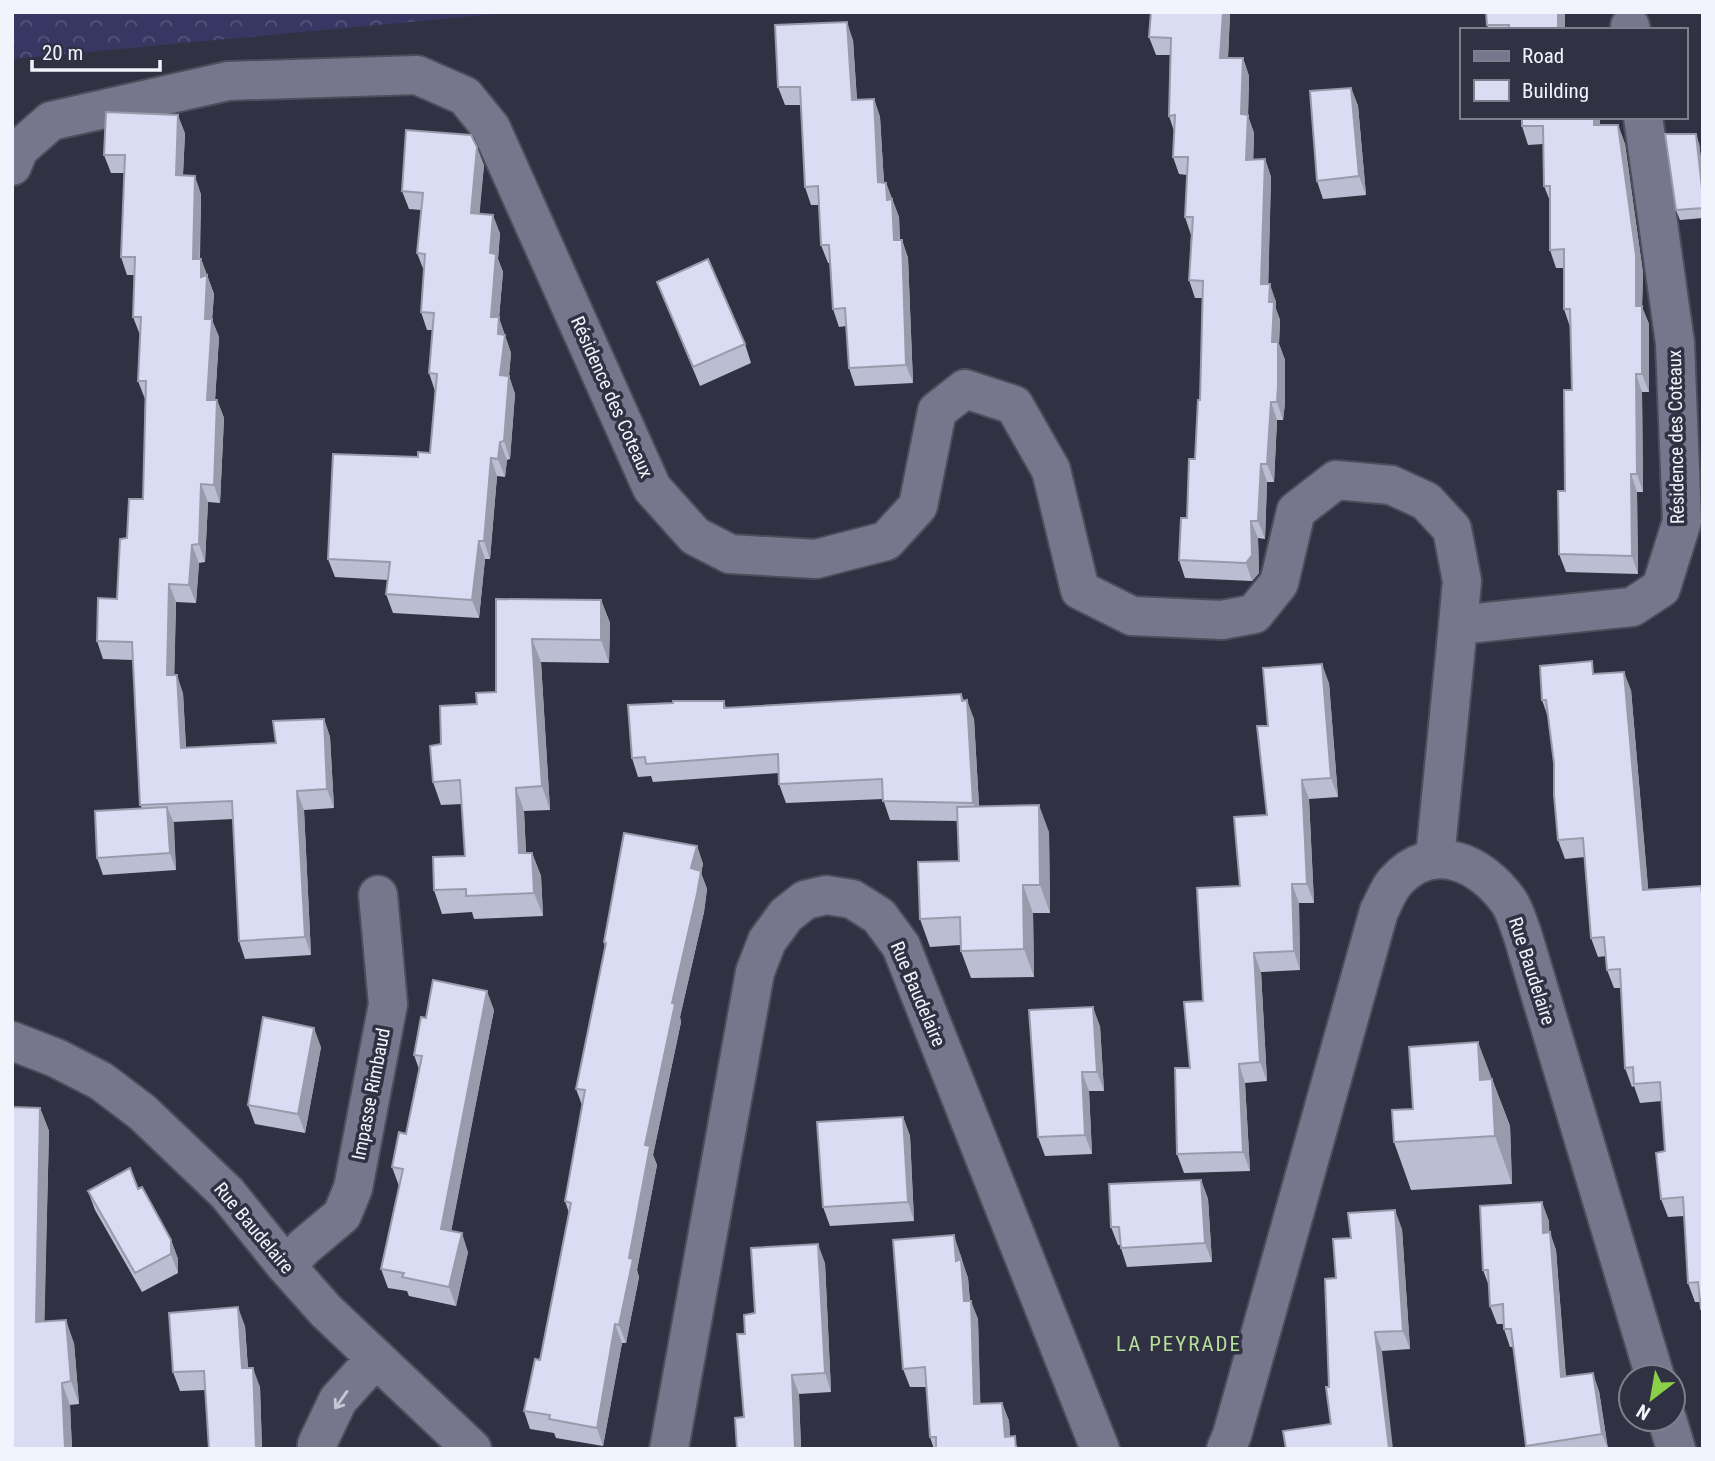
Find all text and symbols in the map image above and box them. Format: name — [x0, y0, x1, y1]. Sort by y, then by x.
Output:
scale bar — [32, 28, 159, 72]
legend — [1460, 28, 1687, 119]
text: 20 m — [42, 41, 83, 65]
text: Road — [1522, 44, 1564, 68]
text: Building — [1522, 79, 1589, 103]
street label: Résidence des Coteaux — [566, 313, 658, 481]
street label: Résidence des Coteaux — [1663, 350, 1689, 524]
street label: Rue Baudelaire — [1504, 914, 1560, 1028]
street label: Rue Baudelaire — [886, 938, 950, 1050]
street label: Impasse Rimbaud — [347, 1026, 395, 1162]
street label: Rue Baudelaire — [209, 1178, 299, 1278]
district label: LA PEYRADE — [1116, 1332, 1242, 1356]
north arrow — [1617, 1363, 1687, 1433]
one-way arrow — [334, 1390, 348, 1409]
text: N — [1633, 1399, 1654, 1425]

